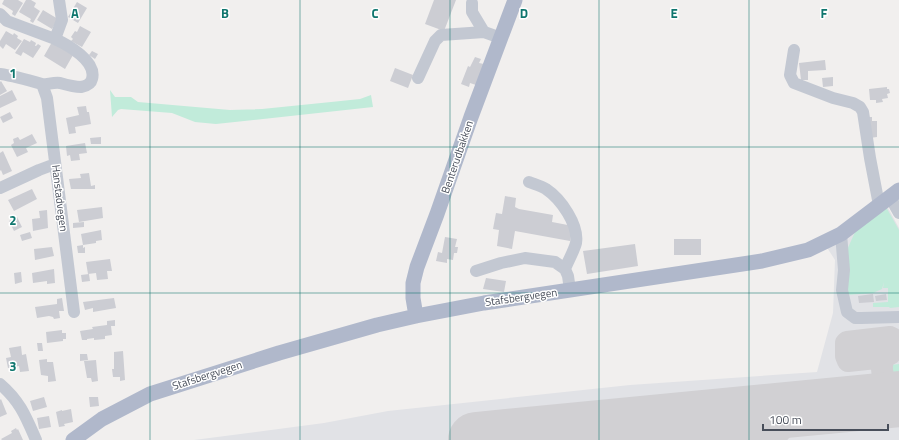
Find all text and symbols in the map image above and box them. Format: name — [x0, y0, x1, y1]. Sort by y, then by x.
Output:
text: A — [71, 3, 79, 23]
text: B — [221, 3, 229, 23]
text: C — [371, 3, 379, 23]
text: D — [520, 3, 528, 23]
text: E — [670, 3, 678, 23]
text: F — [821, 3, 828, 23]
text: 1 — [9, 63, 17, 83]
street label: Benterudbakken — [437, 118, 477, 196]
street label: Hanstadvegen — [48, 164, 72, 232]
text: 2 — [9, 210, 17, 230]
street label: Stafsbergvegen — [484, 284, 558, 310]
text: 3 — [9, 356, 17, 376]
street label: Stafsbergvegen — [170, 356, 244, 394]
scale bar — [763, 406, 888, 432]
text: 100 m — [769, 410, 802, 429]

